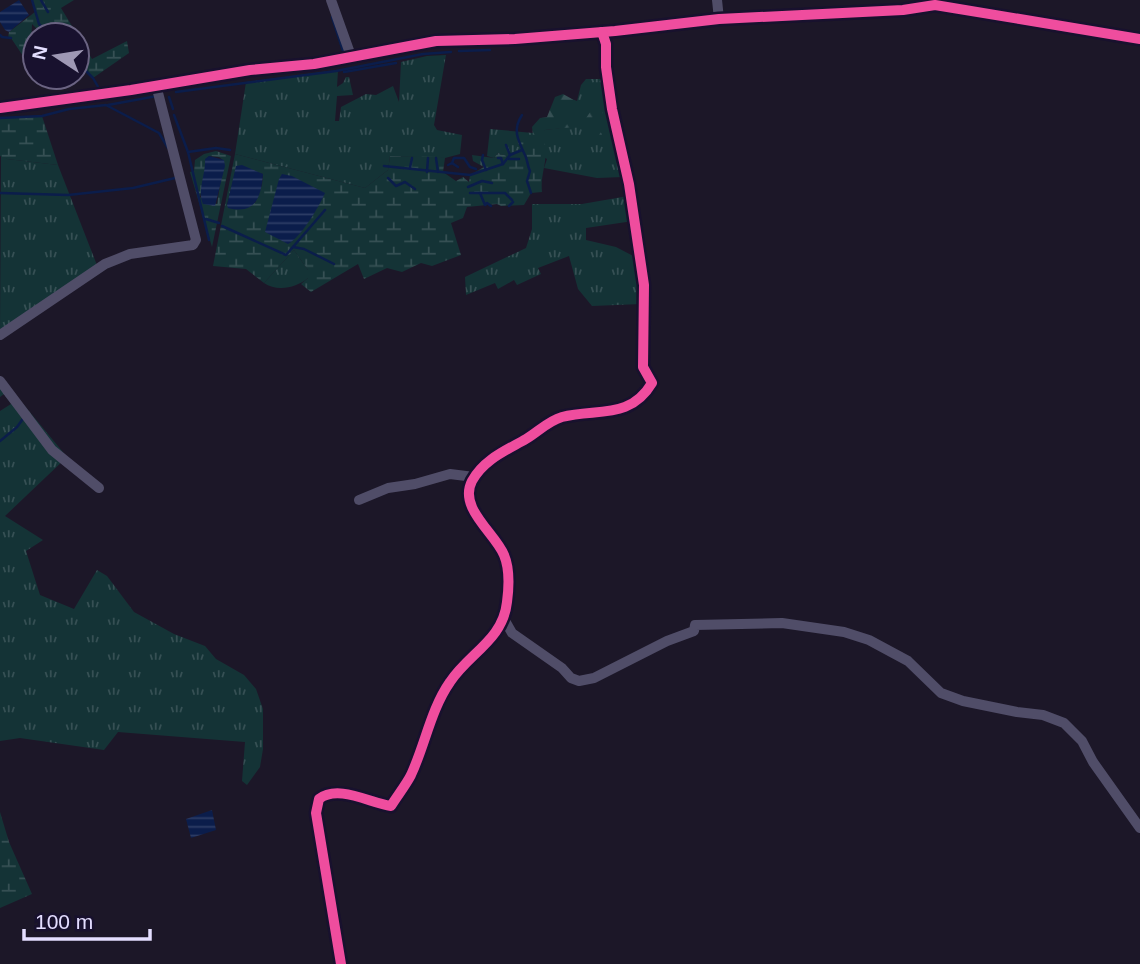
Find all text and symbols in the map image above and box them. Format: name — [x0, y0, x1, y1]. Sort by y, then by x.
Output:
north arrow — [21, 21, 91, 91]
text: N — [28, 44, 52, 61]
scale bar — [24, 898, 150, 942]
text: 100 m — [35, 910, 93, 933]

